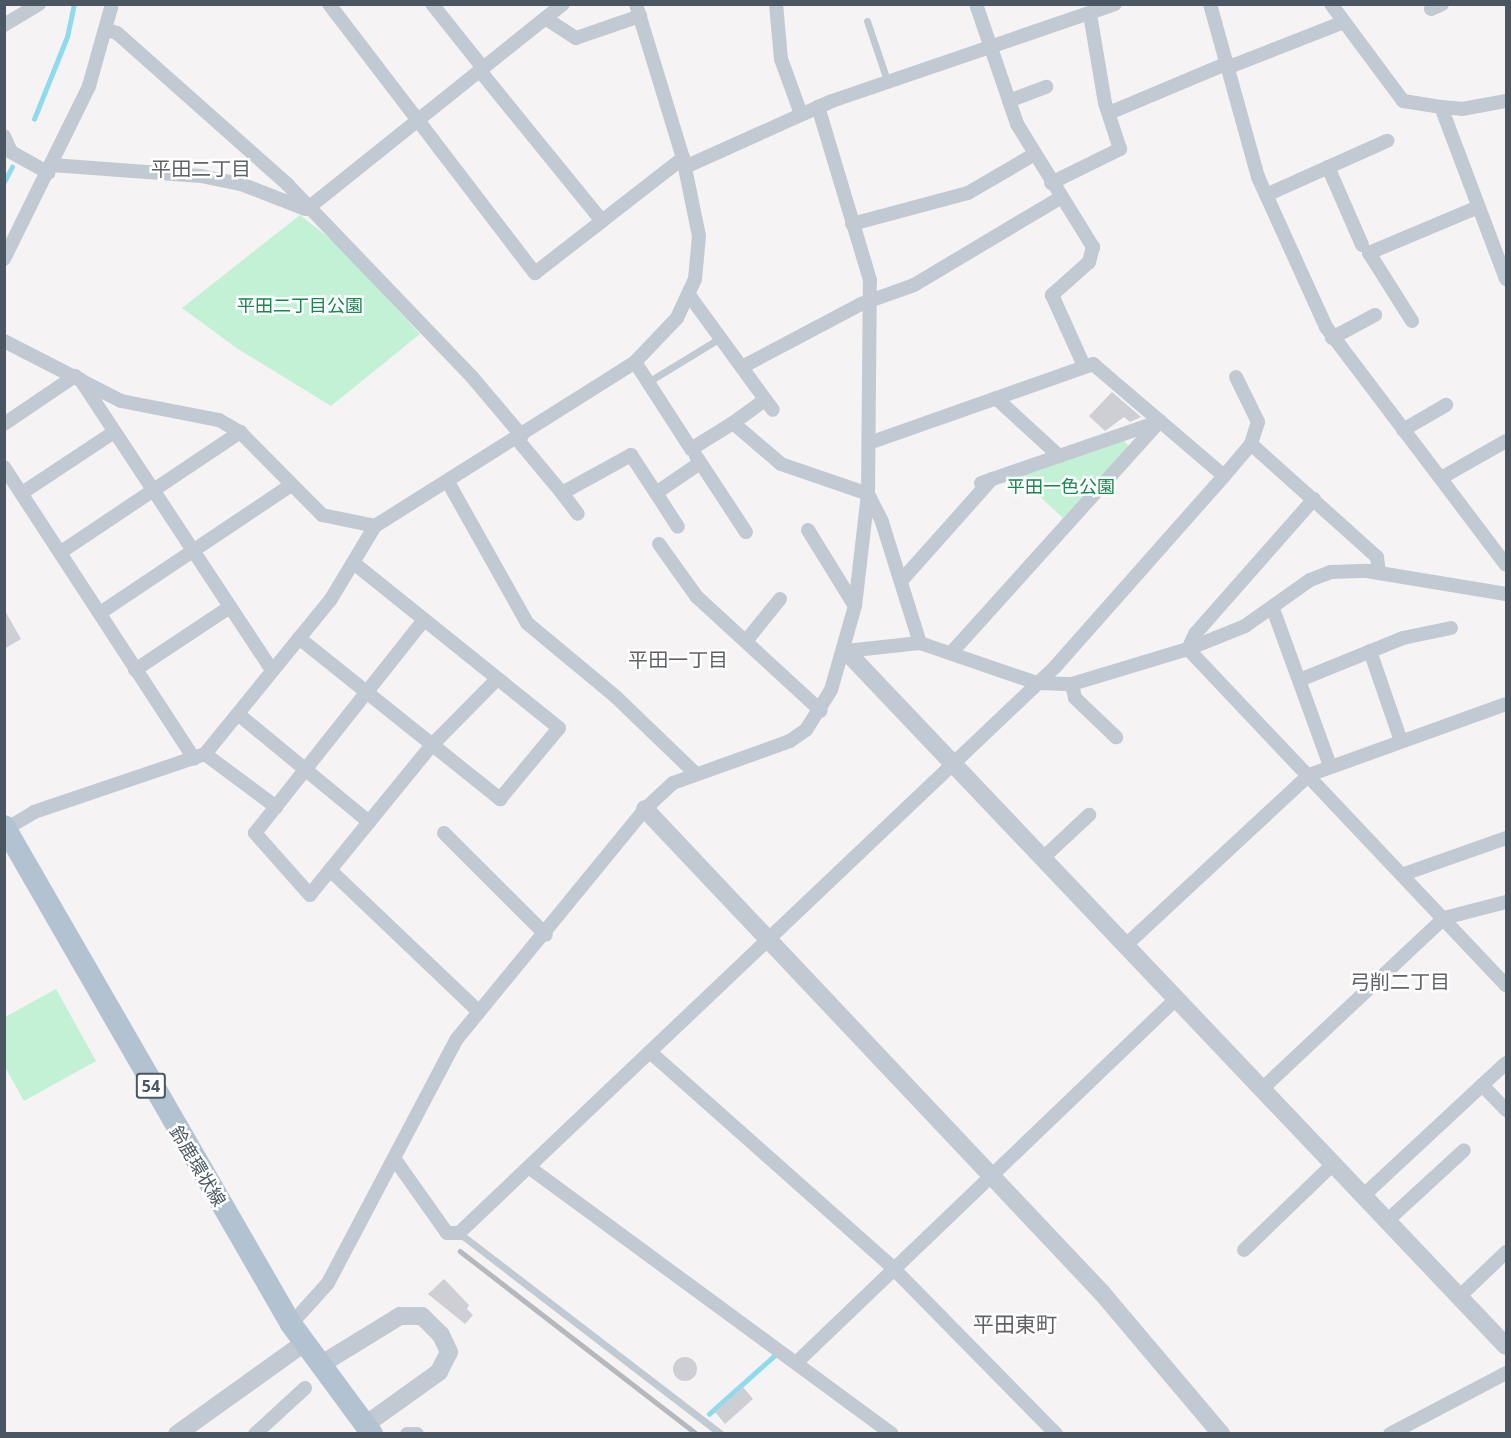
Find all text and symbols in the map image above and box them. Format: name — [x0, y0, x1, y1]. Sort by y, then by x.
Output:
district label: 平田二丁目 — [151, 156, 251, 180]
park label: 平田二丁目公園 — [237, 294, 363, 316]
park label: 平田一色公園 — [1007, 475, 1115, 497]
district label: 平田一丁目 — [628, 647, 728, 671]
district label: 弓削二丁目 — [1350, 969, 1450, 993]
road number: 54 — [134, 1073, 168, 1099]
street label: 鈴鹿環状線 — [166, 1122, 230, 1210]
district label: 平田東町 — [973, 1311, 1057, 1337]

